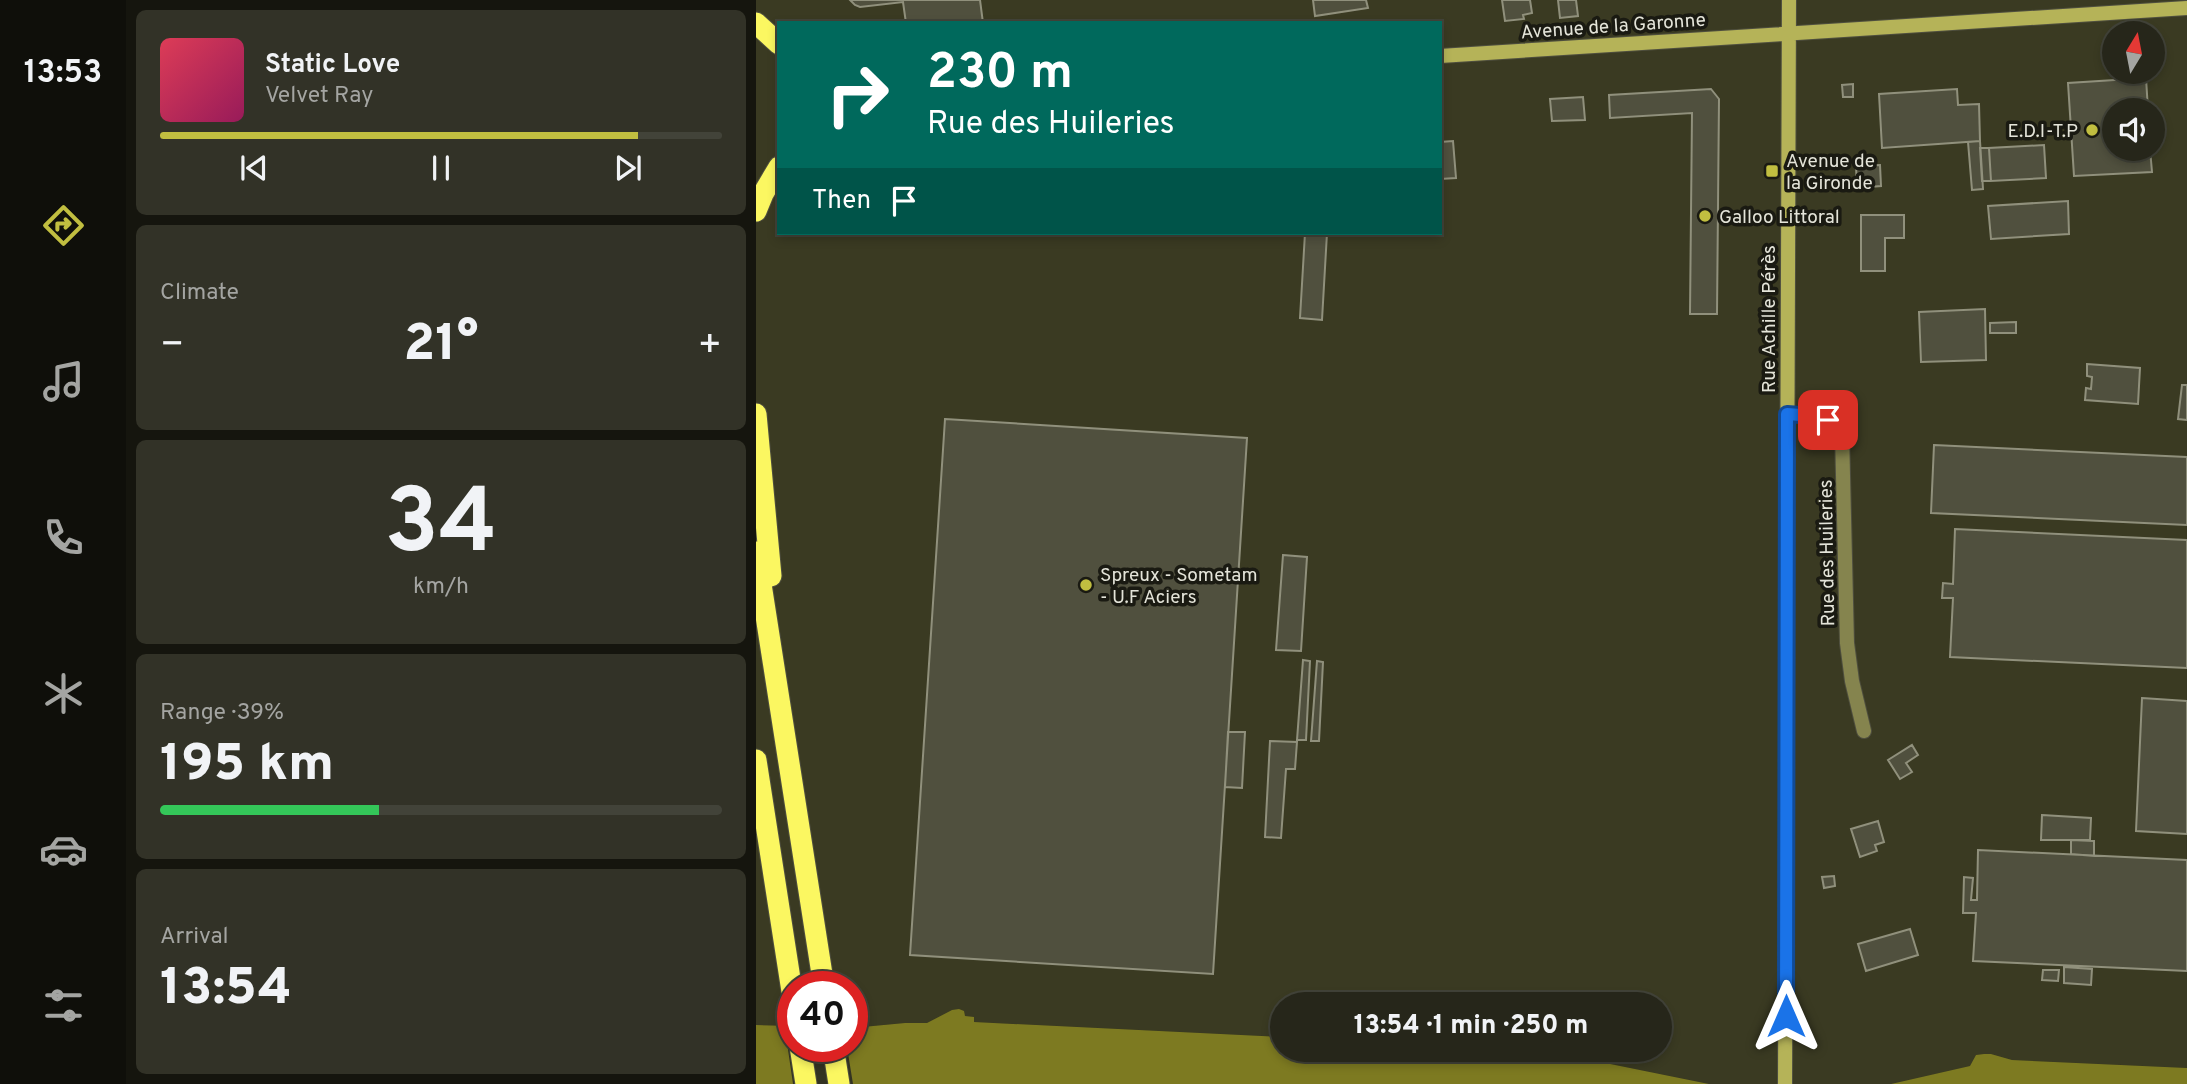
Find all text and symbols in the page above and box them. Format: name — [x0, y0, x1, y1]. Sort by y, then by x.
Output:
street label: Avenue de la Garonne — [1520, 9, 1707, 45]
north arrow — [2102, 21, 2165, 84]
map controls — [2102, 21, 2165, 161]
text: 230 m — [927, 44, 1073, 106]
text: Static Love — [265, 49, 400, 82]
icon: right — [812, 49, 903, 140]
text: 13:53 — [24, 54, 102, 94]
text: Velvet Ray — [265, 82, 373, 111]
button: sound — [2102, 98, 2165, 161]
text: Rue des Huileries — [927, 105, 1175, 145]
place label: E.D.I-T.P — [2008, 120, 2078, 144]
marker: E.D.I-T.P — [2084, 122, 2100, 138]
icon: previous — [235, 149, 273, 187]
icon: pause — [422, 149, 460, 187]
icon: next — [609, 149, 647, 187]
place label: Avenue de la Gironde — [1786, 150, 1875, 196]
marker: Avenue de la Gironde — [1764, 163, 1780, 179]
icon: arrive — [885, 182, 923, 220]
text: Then — [812, 185, 871, 218]
icon: directions — [39, 201, 88, 250]
place label: Galloo Littoral — [1719, 206, 1840, 230]
marker: Galloo Littoral — [1697, 208, 1713, 224]
street label: Rue Achille Pérès — [1758, 245, 1782, 393]
text: Climate — [160, 279, 239, 308]
text: 21° — [404, 313, 478, 379]
text: − — [160, 322, 185, 371]
text: + — [697, 322, 722, 371]
icon: music — [39, 357, 88, 406]
pin — [1798, 390, 1858, 450]
icon: arrive — [1809, 401, 1847, 439]
text: 34 — [384, 470, 498, 585]
street label: Rue des Huileries — [1815, 479, 1841, 627]
icon: phone — [39, 513, 88, 562]
place label: Spreux - Sometam - U.F Aciers — [1100, 564, 1258, 610]
text: km/h — [413, 573, 469, 602]
marker: Spreux - Sometam - U.F Aciers — [1078, 577, 1094, 593]
icon: climate — [39, 669, 88, 718]
text: Range · 39% — [160, 699, 284, 728]
text: 195 km — [160, 733, 334, 799]
icon: car — [39, 825, 88, 874]
text: Arrival — [160, 923, 229, 952]
text: 13:54 — [160, 957, 292, 1023]
speed limit sign: 40 — [777, 971, 868, 1062]
position arrow — [1749, 979, 1823, 1053]
icon: filters — [39, 981, 88, 1030]
text: 13:54 · 1 min · 250 m — [1354, 1010, 1588, 1043]

